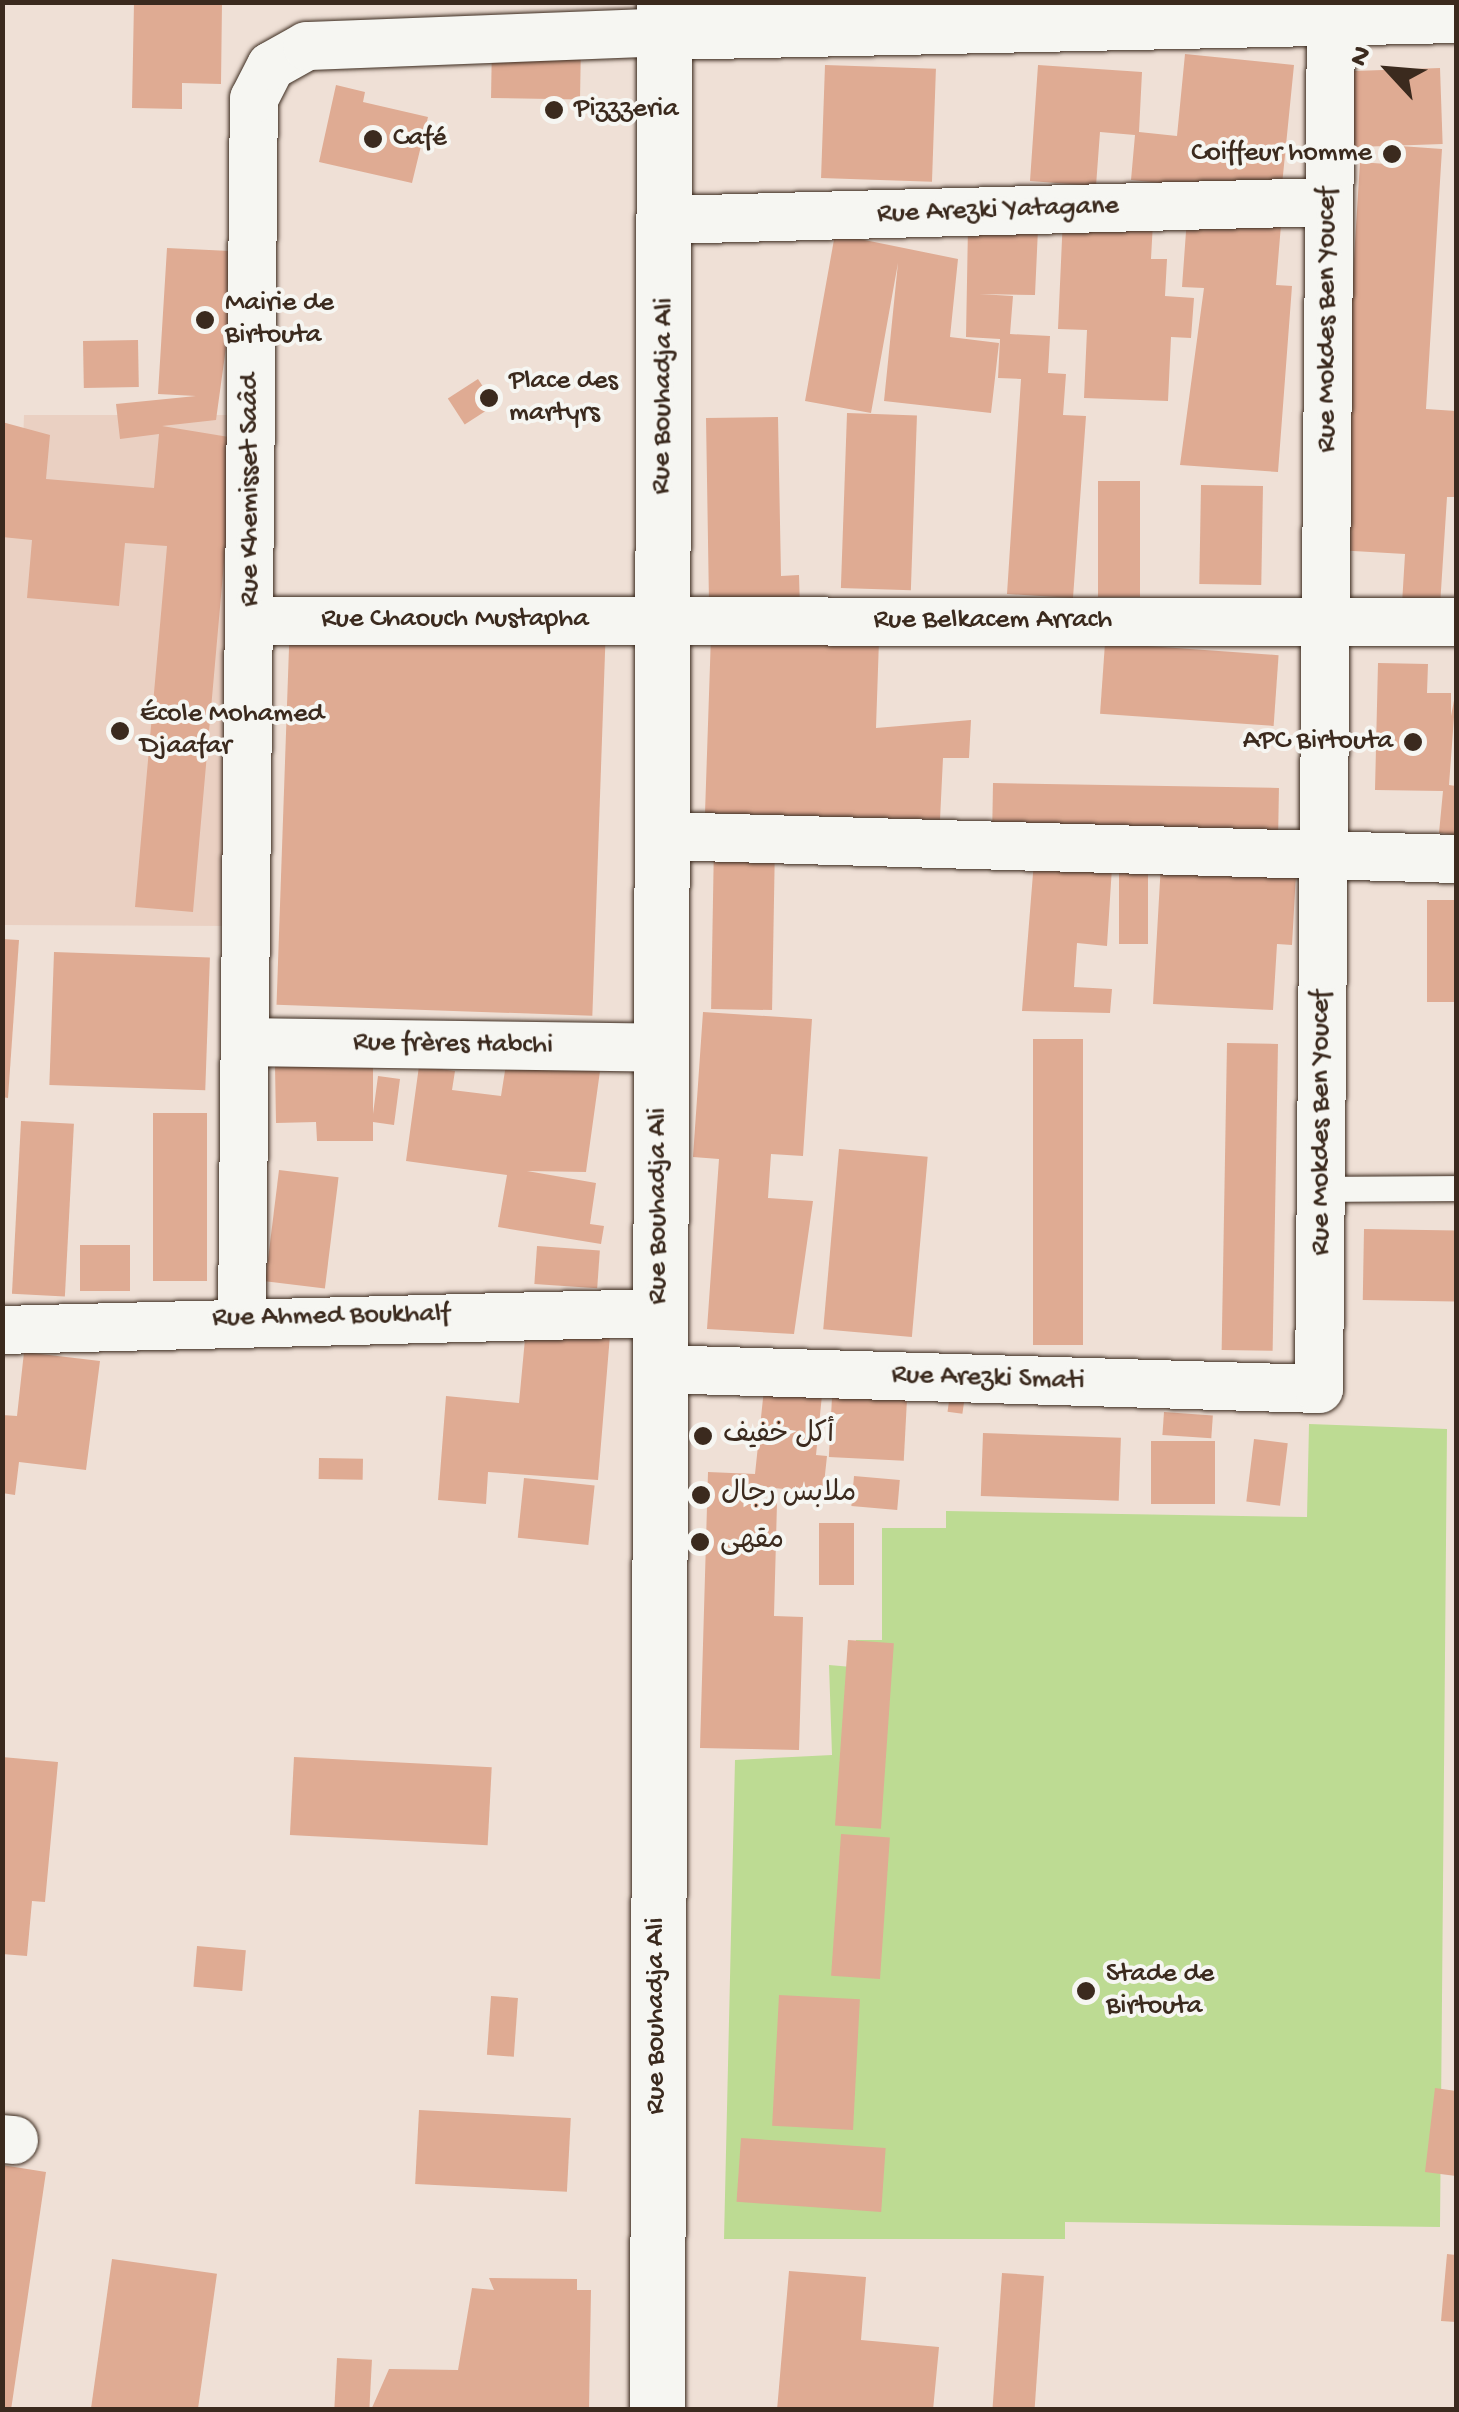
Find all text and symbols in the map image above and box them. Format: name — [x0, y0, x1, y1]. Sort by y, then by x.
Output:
north arrow — [1339, 20, 1439, 120]
text: N — [1343, 41, 1380, 72]
place label: Pizzzeria — [574, 93, 679, 127]
marker: Pizzzeria — [543, 99, 565, 121]
place label: Café — [393, 122, 447, 156]
marker: Café — [362, 128, 384, 150]
place label: Coiffeur homme — [1191, 137, 1372, 171]
marker: Coiffeur homme — [1381, 143, 1403, 165]
street label: Rue Mokdes Ben Youcef — [1311, 187, 1345, 453]
street label: Rue Arezki Yatagane — [876, 190, 1120, 232]
place label: Mairie de Birtouta — [225, 287, 334, 353]
street label: Rue Bouhadja Ali — [645, 297, 683, 495]
marker: Mairie de Birtouta — [194, 309, 216, 331]
place label: Place des martyrs — [509, 365, 618, 431]
street label: Rue Khemisset Saâd — [234, 373, 268, 607]
marker: Place des martyrs — [478, 387, 500, 409]
street label: Rue Chaouch Mustapha — [321, 603, 589, 637]
street label: Rue Belkacem Arrach — [874, 604, 1112, 638]
place label: École Mohamed Djaafar — [140, 698, 324, 764]
marker: École Mohamed Djaafar — [109, 720, 131, 742]
place label: APC Birtouta — [1243, 725, 1393, 759]
marker: APC Birtouta — [1402, 731, 1424, 753]
street label: Rue Mokdes Ben Youcef — [1305, 990, 1339, 1256]
street label: Rue frères Habchi — [353, 1026, 553, 1064]
street label: Rue Bouhadja Ali — [642, 1108, 676, 1304]
street label: Rue Ahmed Boukhalf — [212, 1298, 450, 1336]
street label: Rue Arezki Smati — [891, 1359, 1085, 1399]
place label: أكل خفيف — [723, 1419, 834, 1453]
marker: أكل خفيف — [692, 1425, 714, 1447]
place label: ملابس رجال — [721, 1478, 856, 1512]
marker: ملابس رجال — [690, 1484, 712, 1506]
place label: مقهى — [720, 1525, 784, 1559]
marker: مقهى — [689, 1531, 711, 1553]
street label: Rue Bouhadja Ali — [640, 1918, 674, 2114]
place label: Stade de Birtouta — [1106, 1958, 1214, 2024]
marker: Stade de Birtouta — [1075, 1980, 1097, 2002]

